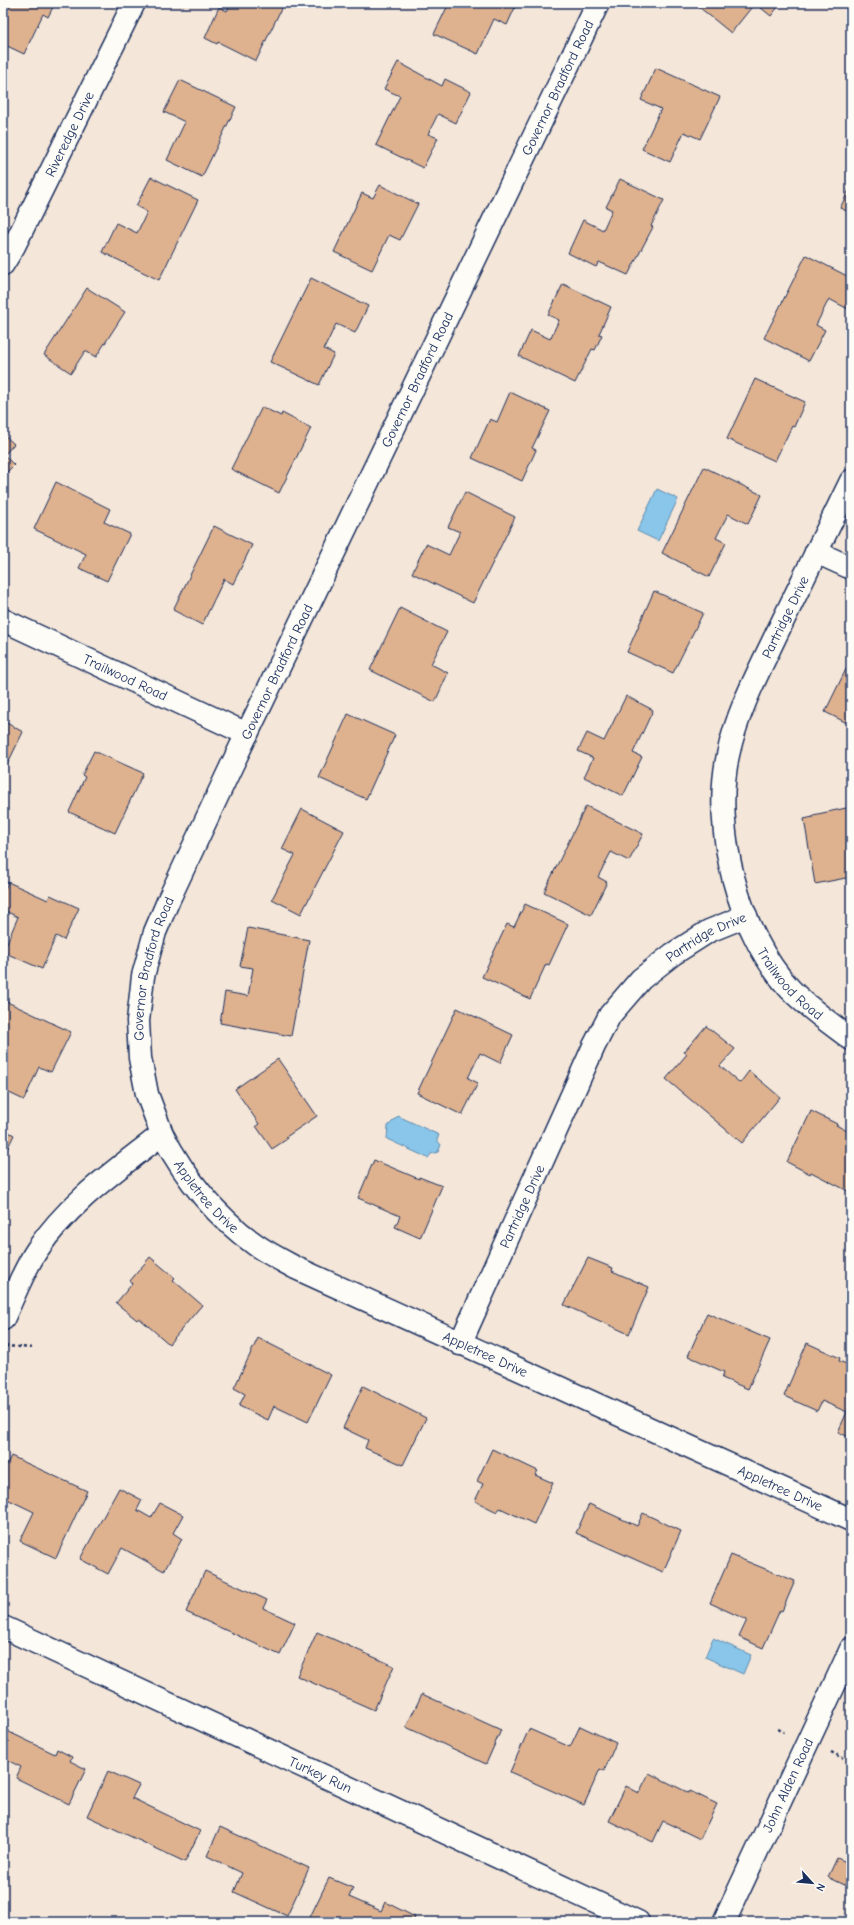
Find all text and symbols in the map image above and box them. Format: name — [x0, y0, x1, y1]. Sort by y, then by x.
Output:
street label: Governor Bradford Road — [518, 17, 598, 158]
street label: Riveredge Drive — [42, 89, 98, 180]
street label: Governor Bradford Road — [378, 309, 457, 450]
street label: Partridge Drive — [758, 573, 813, 661]
street label: Governor Bradford Road — [237, 602, 317, 742]
street label: Trailwood Road — [80, 651, 170, 705]
street label: Governor Bradford Road — [130, 894, 178, 1041]
street label: Partridge Drive — [662, 909, 749, 966]
street label: Trailwood Road — [753, 945, 826, 1024]
street label: Appletree Drive — [170, 1157, 242, 1237]
street label: Partridge Drive — [496, 1162, 548, 1251]
street label: Appletree Drive — [440, 1328, 530, 1381]
street label: Appletree Drive — [735, 1462, 825, 1515]
street label: John Alden Road — [759, 1735, 817, 1835]
street label: Turkey Run — [286, 1753, 355, 1797]
north arrow — [792, 1863, 832, 1903]
text: N — [813, 1881, 828, 1893]

